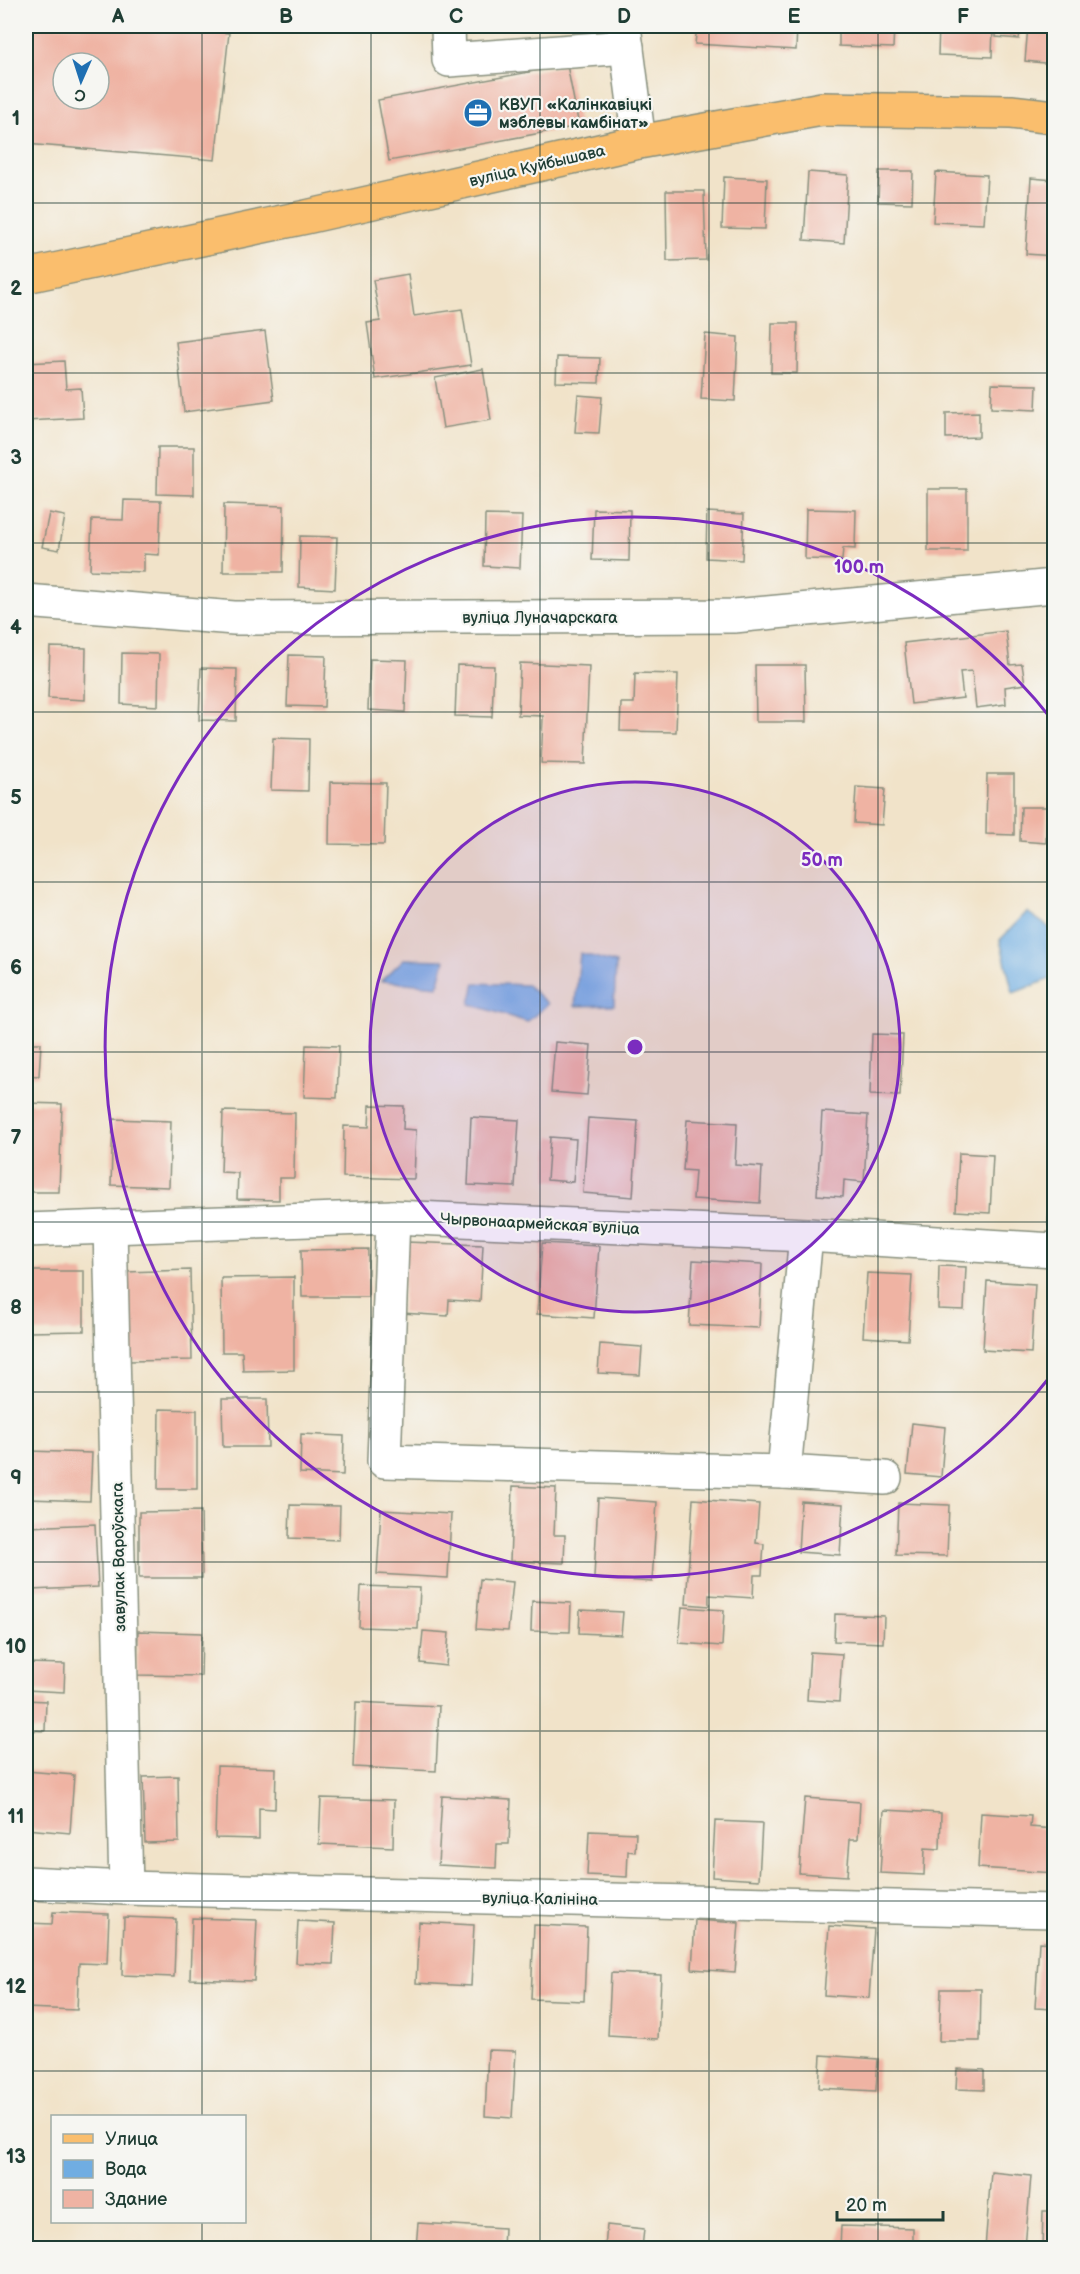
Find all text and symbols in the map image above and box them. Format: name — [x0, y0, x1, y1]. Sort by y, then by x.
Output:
text: A — [111, 5, 125, 29]
text: B — [279, 5, 293, 29]
text: C — [449, 5, 463, 29]
text: D — [617, 5, 631, 29]
text: E — [788, 5, 801, 29]
text: F — [957, 5, 969, 29]
north arrow — [51, 51, 111, 111]
text: С — [74, 85, 86, 104]
place label: КВУП «Калінкавіцкі мэблевы камбінат» — [499, 96, 652, 133]
office icon: КВУП «Калінкавіцкі мэблевы камбінат» — [462, 97, 494, 129]
text: 1 — [12, 107, 20, 131]
street label: вуліца Куйбышава — [468, 141, 608, 191]
text: 2 — [10, 277, 22, 301]
text: 3 — [10, 446, 22, 470]
text: 100 m — [834, 557, 884, 578]
street label: вуліца Луначарскага — [462, 609, 618, 628]
text: 4 — [10, 616, 22, 640]
text: 5 — [10, 786, 22, 810]
text: 50 m — [801, 850, 843, 871]
text: 6 — [10, 956, 22, 980]
centre of rings — [625, 1037, 645, 1057]
text: 7 — [10, 1126, 22, 1150]
street label: Чырвонаармейская вуліца — [440, 1210, 641, 1239]
text: 8 — [10, 1296, 22, 1320]
text: 9 — [10, 1466, 22, 1490]
street label: завулак Вароўскага — [109, 1482, 130, 1632]
text: 10 — [6, 1635, 26, 1659]
text: 11 — [8, 1805, 24, 1829]
street label: вуліца Калініна — [482, 1889, 599, 1910]
text: 12 — [6, 1975, 26, 1999]
legend — [51, 2115, 246, 2223]
text: Улица — [105, 2129, 159, 2150]
text: 13 — [6, 2145, 26, 2169]
text: Вода — [105, 2159, 147, 2180]
scale bar — [837, 2184, 944, 2222]
text: Здание — [105, 2189, 167, 2210]
text: 20 m — [846, 2195, 887, 2216]

